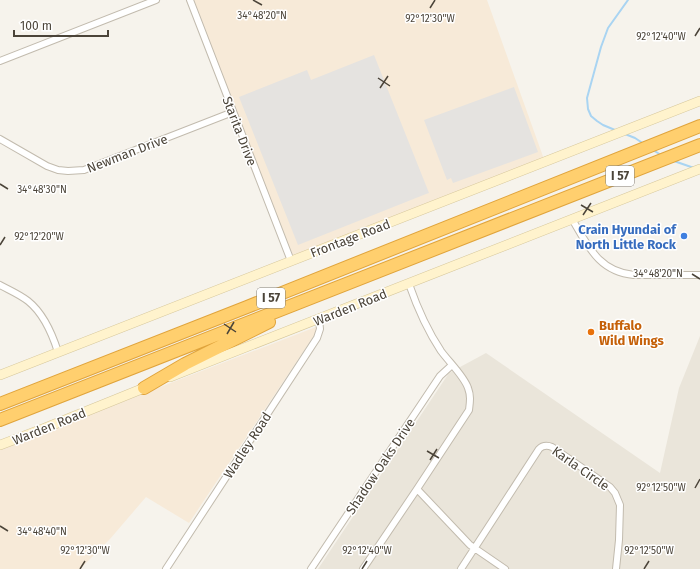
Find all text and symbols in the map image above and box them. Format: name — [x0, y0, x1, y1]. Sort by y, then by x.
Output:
text: 34°48'20"N — [237, 10, 287, 22]
scale bar — [14, 12, 108, 38]
text: 92°12'30"W — [405, 13, 455, 25]
text: 100 m — [20, 19, 52, 33]
text: 92°12'40"W — [636, 31, 686, 43]
street label: Starita Drive — [219, 94, 260, 168]
street label: Newman Drive — [85, 131, 170, 176]
road number: I 57 — [606, 166, 634, 186]
text: 34°48'30"N — [17, 184, 67, 196]
street label: Frontage Road — [308, 216, 392, 261]
place label: Crain Hyundai of North Little Rock — [576, 222, 677, 252]
text: 92°12'20"W — [14, 231, 64, 243]
marker: Crain Hyundai of North Little Rock — [679, 231, 689, 241]
text: 34°48'20"N — [633, 268, 683, 280]
street label: Warden Road — [311, 286, 389, 329]
road number: I 57 — [257, 288, 285, 308]
place label: Buffalo Wild Wings — [599, 318, 665, 348]
marker: Buffalo Wild Wings — [586, 327, 596, 337]
street label: Warden Road — [10, 405, 88, 448]
street label: Wadley Road — [220, 409, 274, 481]
street label: Shadow Oaks Drive — [343, 415, 418, 517]
street label: Karla Circle — [549, 443, 612, 494]
text: 92°12'50"W — [636, 482, 686, 494]
text: 34°48'40"N — [17, 526, 67, 538]
text: 92°12'30"W — [60, 545, 110, 557]
text: 92°12'40"W — [342, 545, 392, 557]
text: 92°12'50"W — [624, 545, 674, 557]

